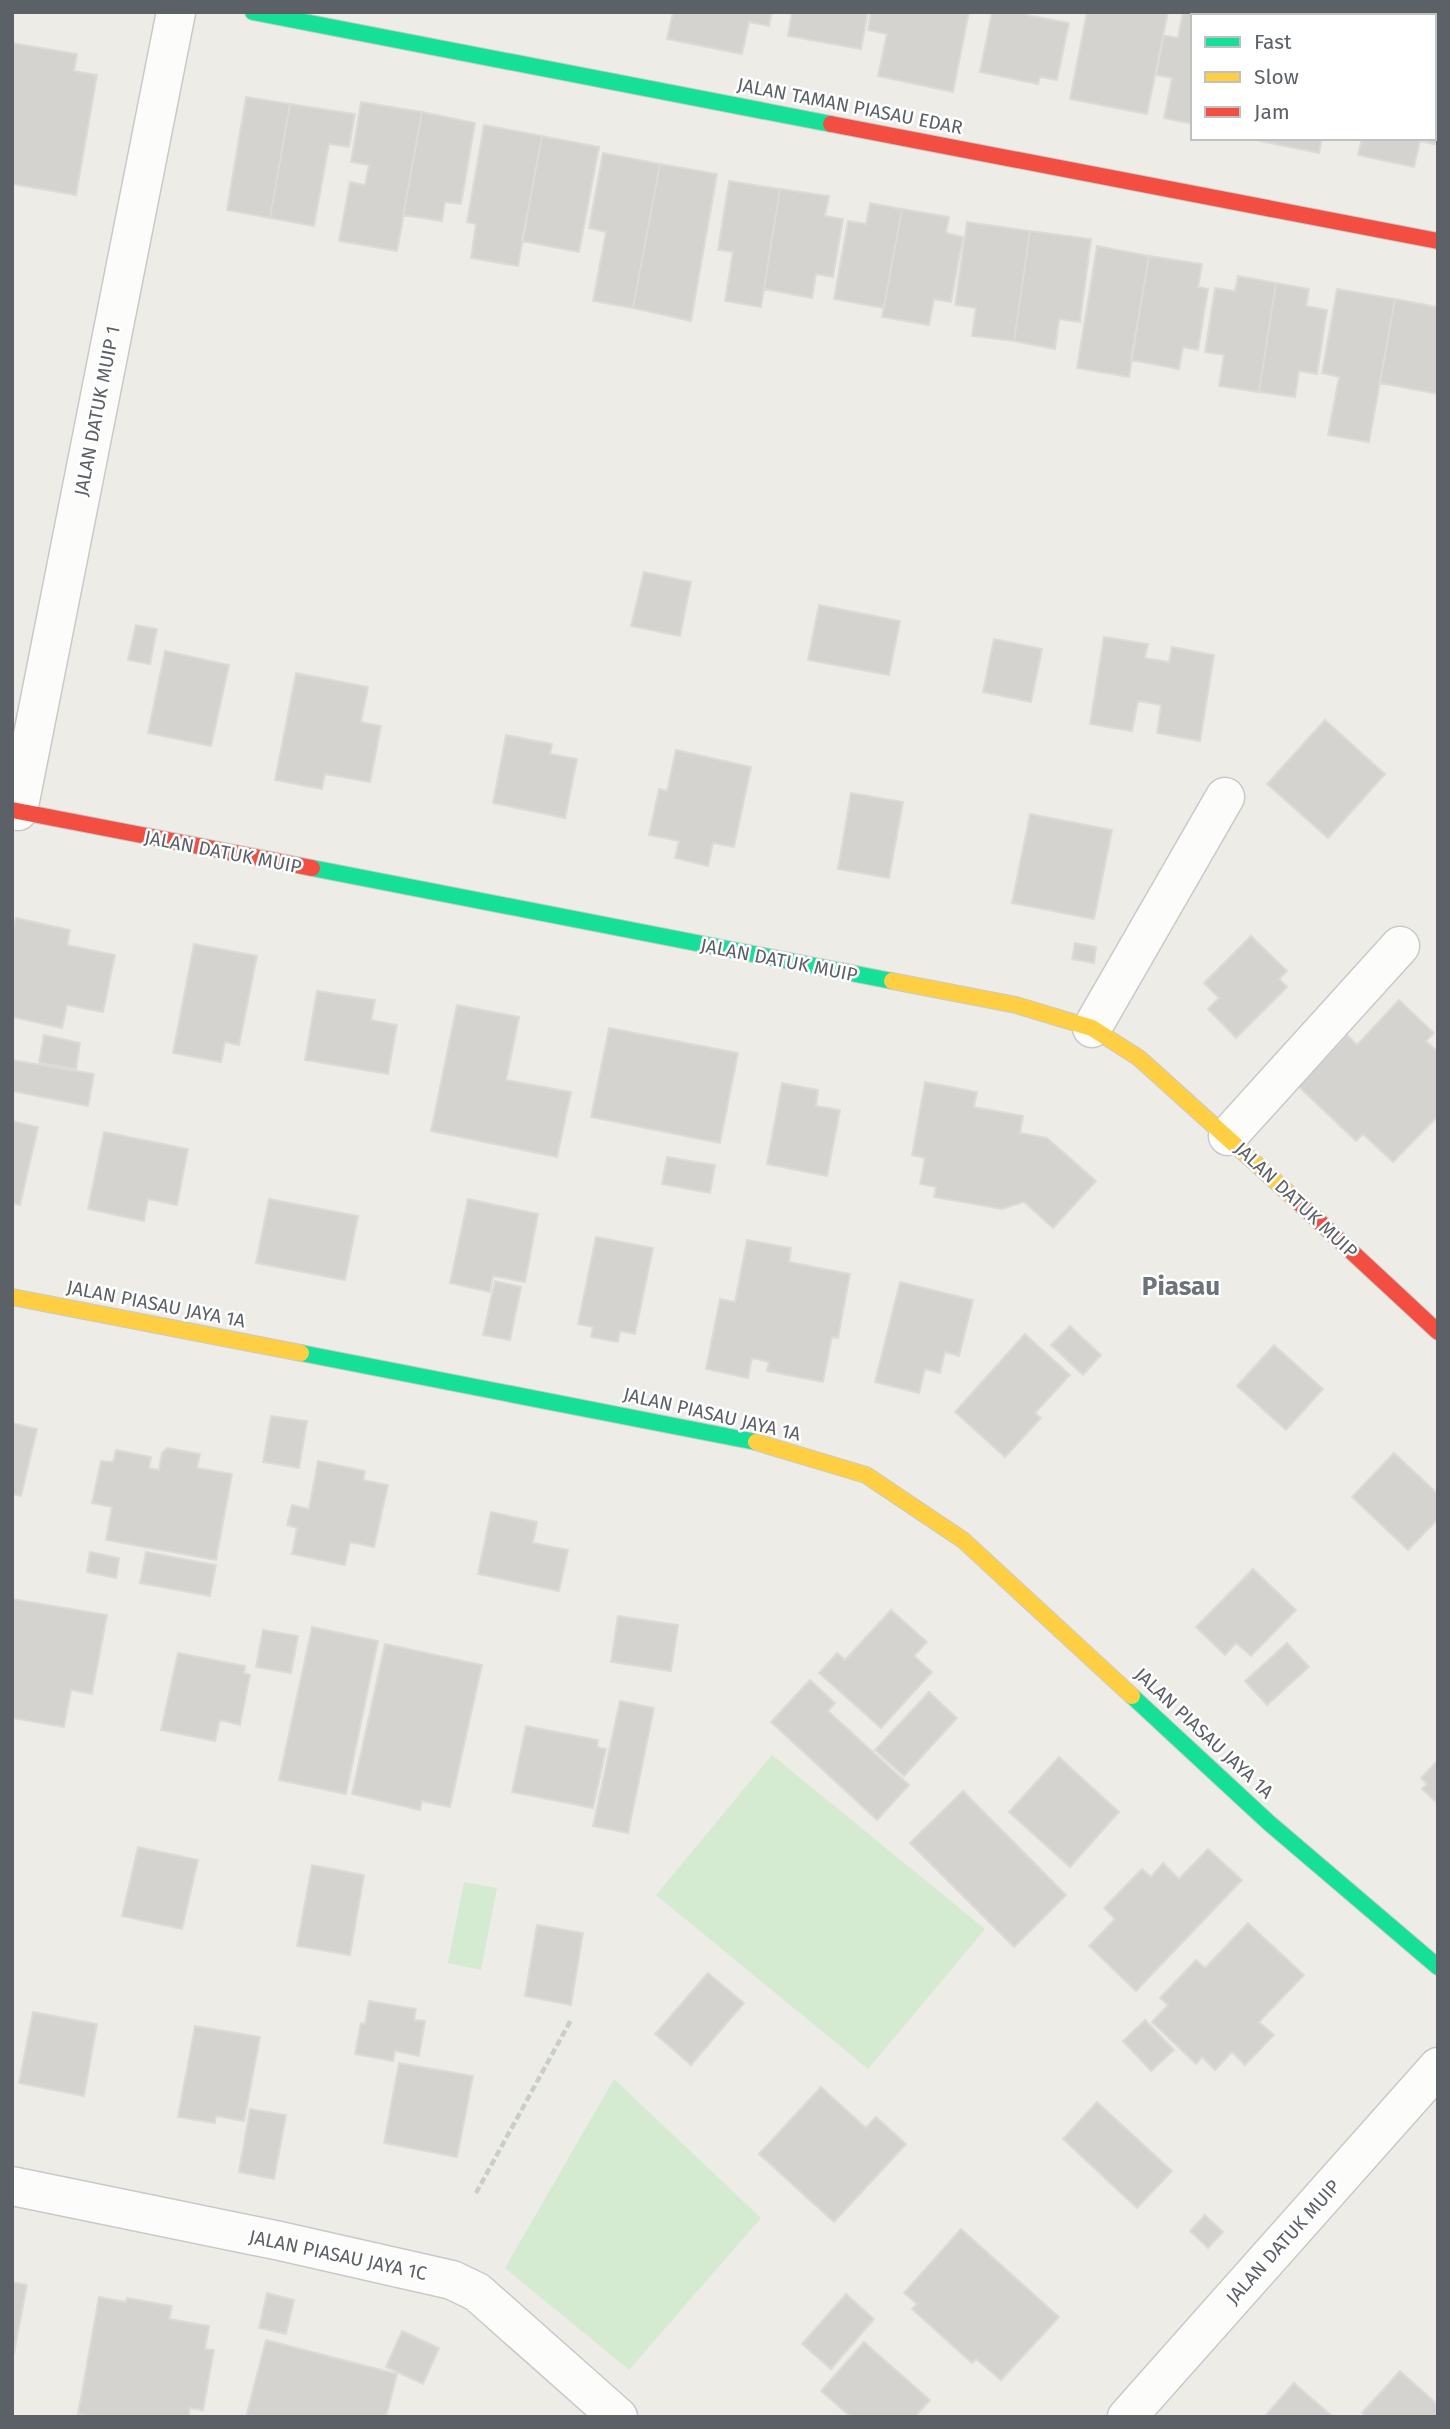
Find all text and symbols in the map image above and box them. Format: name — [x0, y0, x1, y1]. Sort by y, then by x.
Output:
legend — [1191, 14, 1436, 140]
text: Fast — [1254, 29, 1292, 55]
text: Slow — [1254, 64, 1299, 90]
street label: JALAN TAMAN PIASAU EDAR — [735, 73, 965, 139]
text: Jam — [1254, 99, 1290, 125]
street label: JALAN DATUK MUIP 1 — [69, 324, 125, 498]
street label: JALAN DATUK MUIP — [142, 825, 304, 879]
street label: JALAN DATUK MUIP — [698, 933, 860, 987]
street label: JALAN DATUK MUIP — [1230, 1137, 1362, 1263]
district label: Piasau — [1142, 1271, 1220, 1302]
street label: JALAN PIASAU JAYA 1A — [65, 1275, 247, 1333]
street label: JALAN PIASAU JAYA 1A — [621, 1382, 803, 1446]
street label: JALAN PIASAU JAYA 1A — [1130, 1663, 1278, 1803]
street label: JALAN DATUK MUIP — [1221, 2175, 1345, 2309]
street label: JALAN PIASAU JAYA 1C — [247, 2225, 429, 2285]

